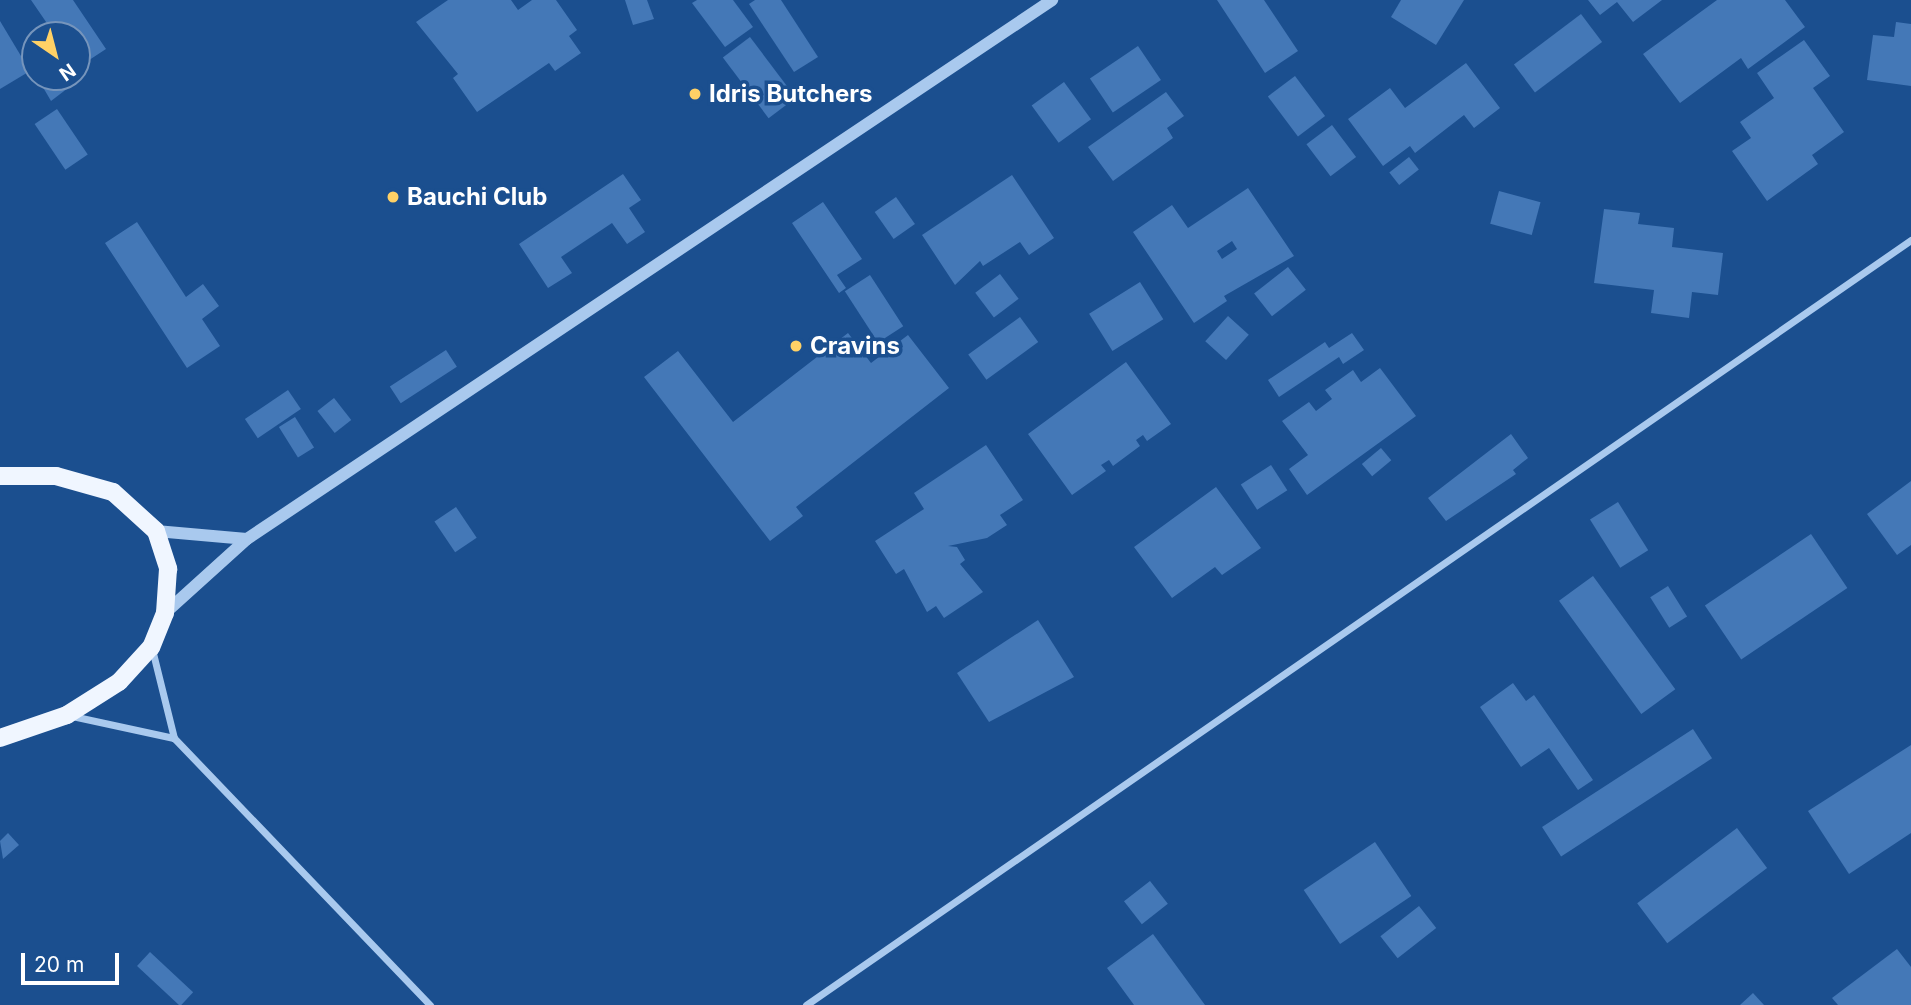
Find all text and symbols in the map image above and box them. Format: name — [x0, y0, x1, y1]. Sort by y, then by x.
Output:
north arrow — [21, 21, 91, 91]
text: N — [55, 58, 80, 86]
place label: Idris Butchers — [709, 80, 872, 108]
marker: Idris Butchers — [687, 86, 703, 102]
place label: Bauchi Club — [407, 183, 547, 211]
marker: Bauchi Club — [385, 189, 401, 205]
place label: Cravins — [810, 332, 900, 360]
marker: Cravins — [788, 338, 804, 354]
scale bar — [24, 939, 122, 983]
text: 20 m — [34, 952, 84, 977]

